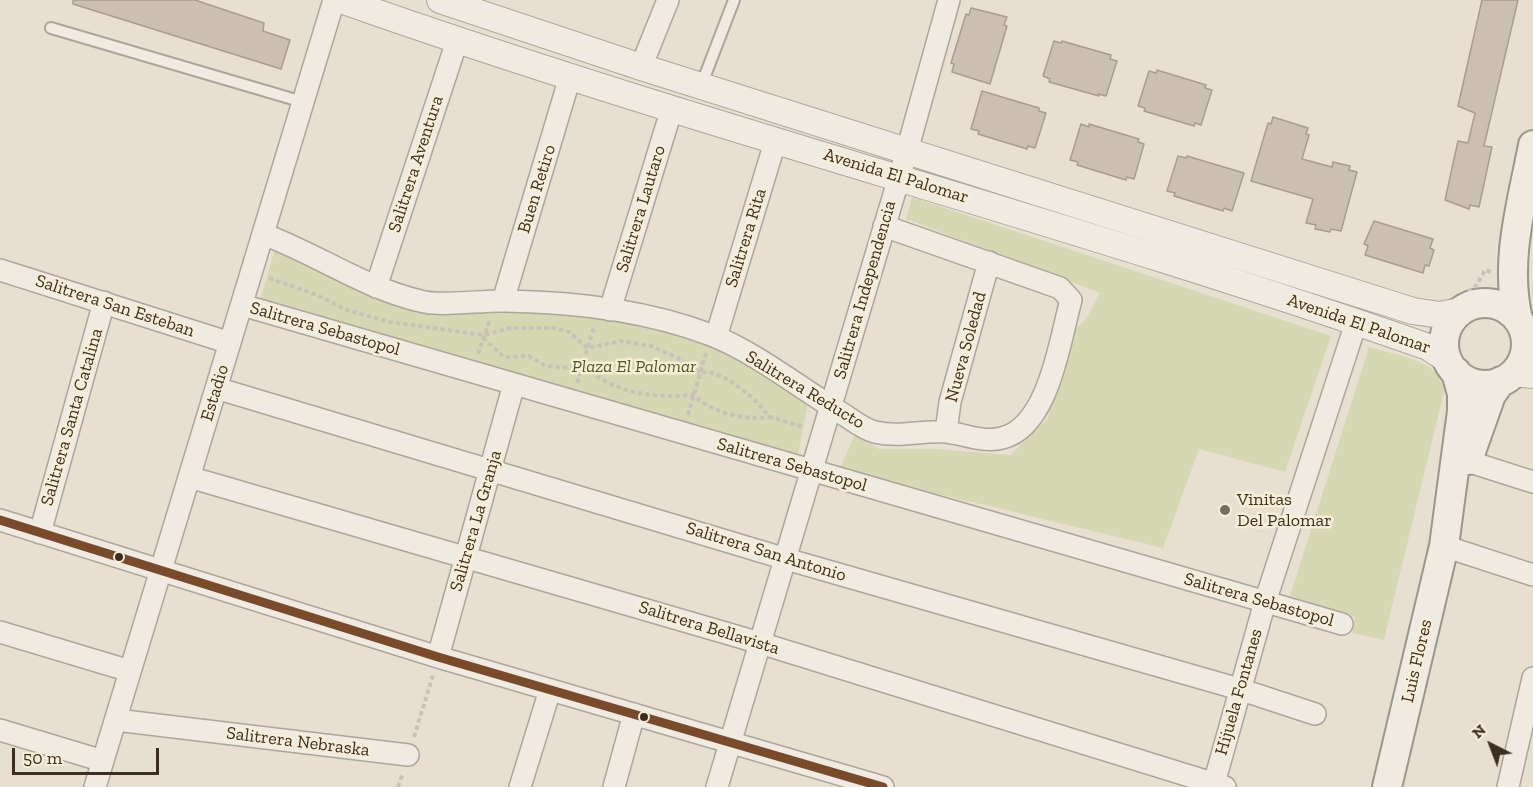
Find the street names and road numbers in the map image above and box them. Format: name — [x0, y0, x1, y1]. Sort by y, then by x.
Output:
street label: Salitrera Aventura — [384, 93, 448, 235]
street label: Buen Retiro — [513, 142, 561, 236]
street label: Salitrera Lautaro — [611, 143, 671, 275]
street label: Avenida El Palomar — [821, 144, 971, 208]
street label: Salitrera Rita — [721, 186, 771, 290]
street label: Salitrera Independencia — [829, 198, 901, 382]
street label: Salitrera San Esteban — [33, 270, 197, 342]
street label: Nueva Soledad — [941, 289, 991, 405]
street label: Avenida El Palomar — [1284, 289, 1434, 359]
street label: Salitrera Sebastopol — [247, 297, 403, 361]
street label: Salitrera Santa Catalina — [36, 326, 108, 508]
street label: Salitrera Reducto — [742, 346, 868, 434]
street label: Estadio — [196, 362, 234, 424]
street label: Salitrera Sebastopol — [714, 433, 870, 497]
street label: Salitrera La Granja — [445, 448, 507, 594]
street label: Salitrera San Antonio — [683, 517, 849, 587]
street label: Salitrera Sebastopol — [1181, 568, 1337, 632]
street label: Salitrera Bellavista — [636, 596, 782, 660]
street label: Luis Flores — [1397, 617, 1437, 705]
street label: Hijuela Fontanes — [1211, 626, 1267, 758]
street label: Salitrera Nebraska — [225, 722, 371, 762]

